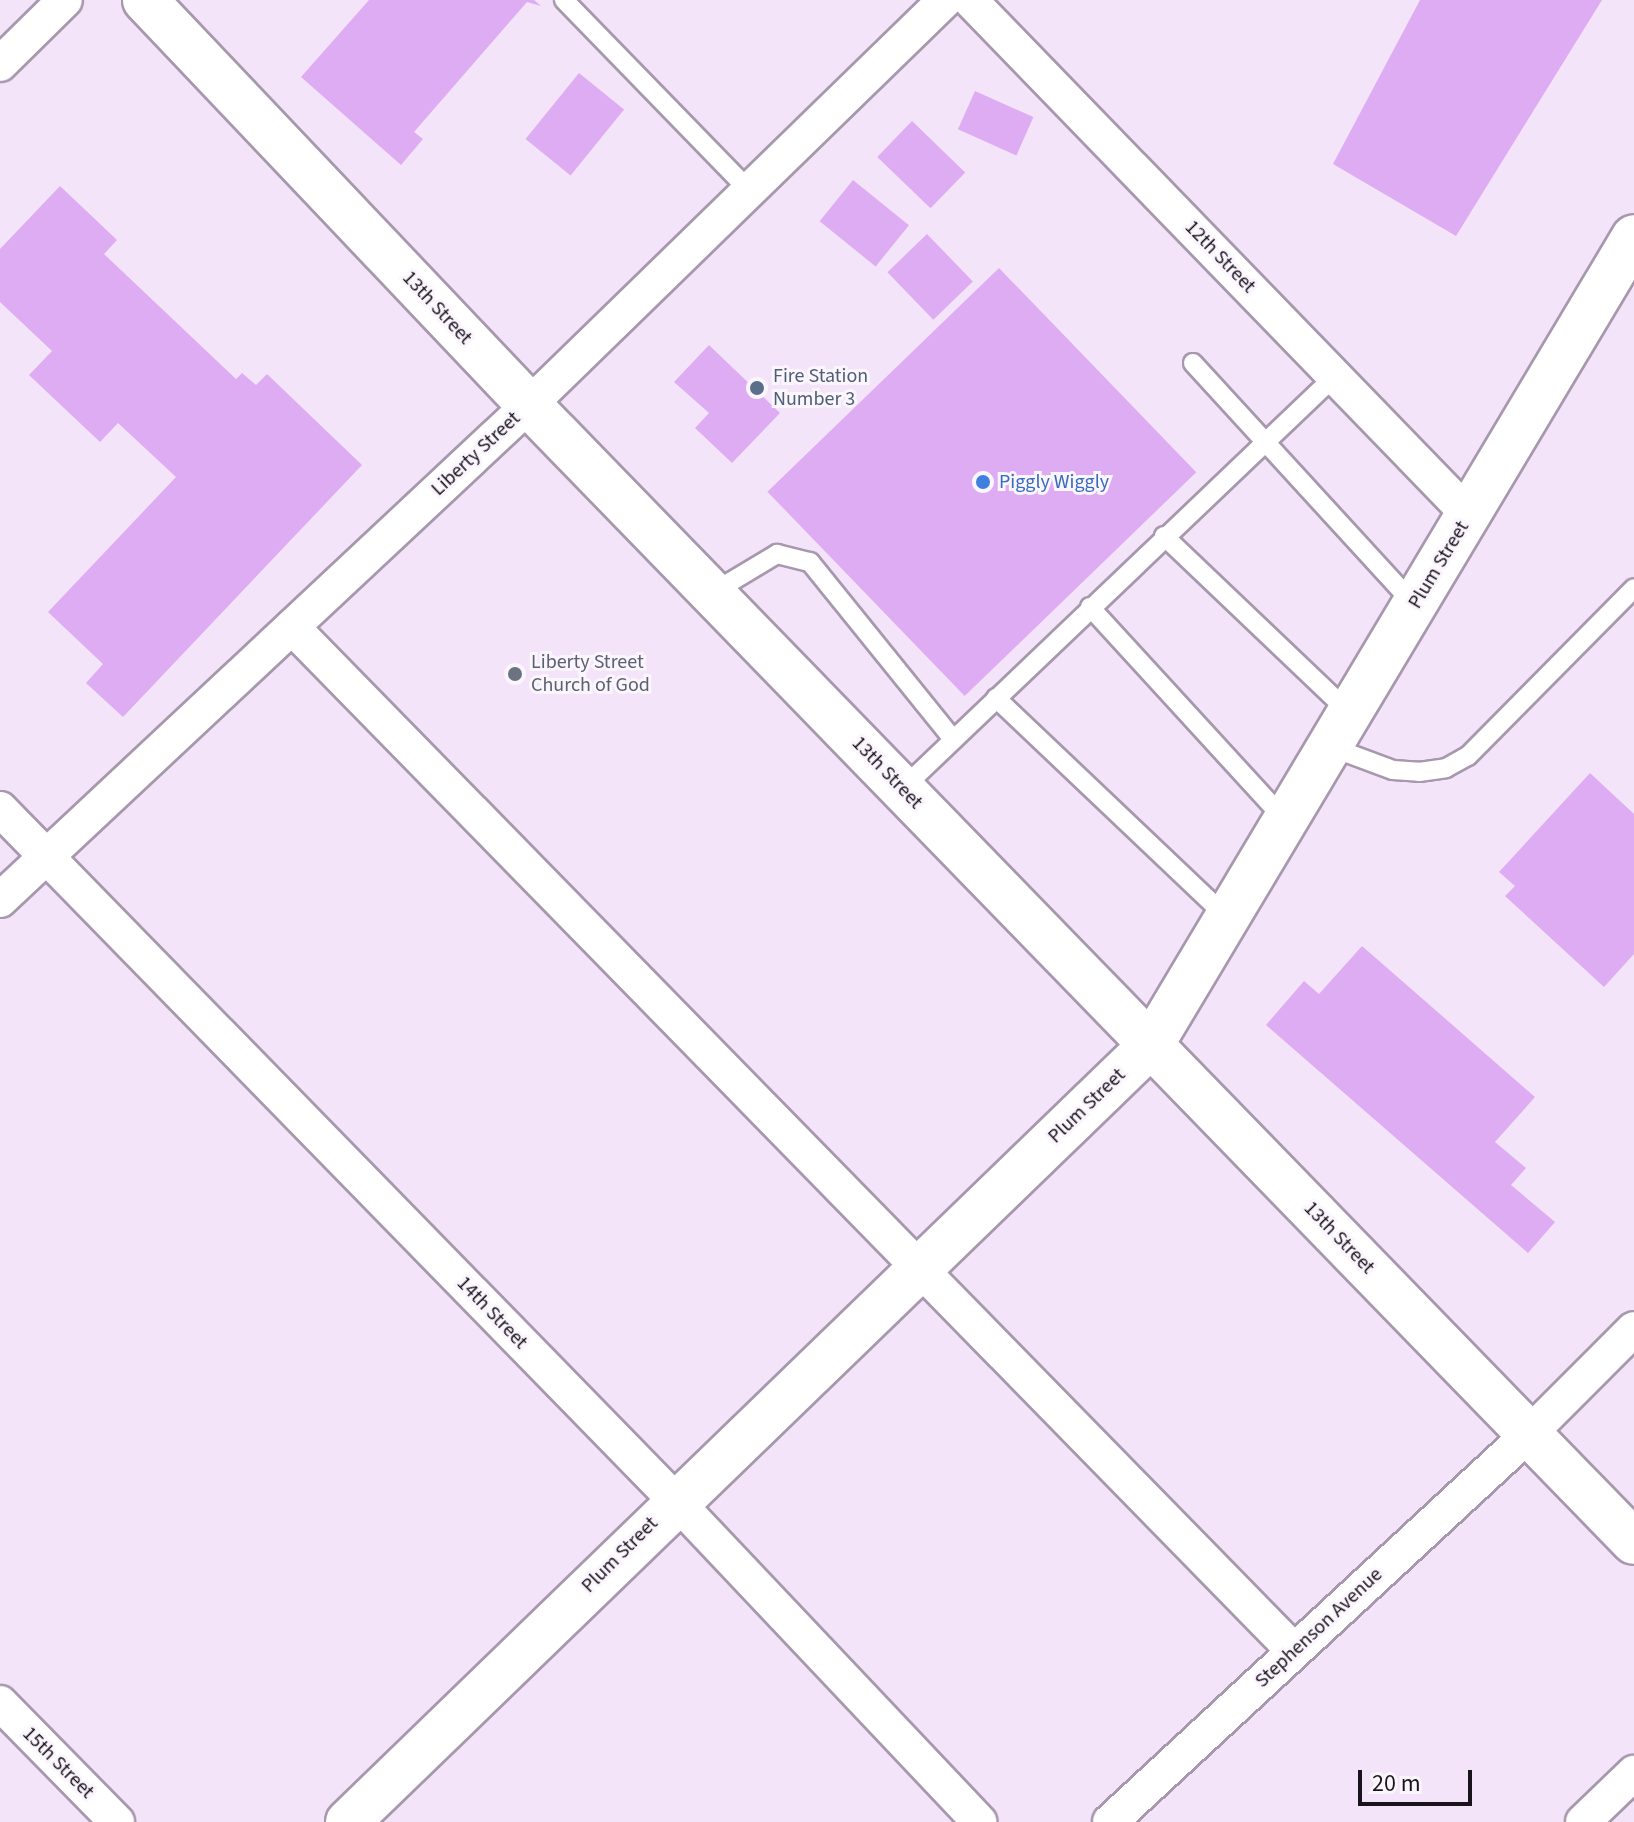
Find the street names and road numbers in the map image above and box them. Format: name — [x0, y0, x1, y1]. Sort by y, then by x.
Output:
street label: 12th Street — [1180, 216, 1260, 298]
street label: 13th Street — [397, 266, 477, 350]
street label: Liberty Street — [427, 407, 525, 501]
street label: Plum Street — [1403, 517, 1475, 613]
street label: 13th Street — [847, 732, 927, 814]
street label: Plum Street — [1043, 1063, 1131, 1149]
street label: 13th Street — [1299, 1197, 1379, 1279]
street label: 14th Street — [452, 1272, 532, 1354]
street label: Plum Street — [577, 1512, 663, 1598]
street label: Stephenson Avenue — [1250, 1563, 1388, 1693]
street label: 15th Street — [17, 1722, 99, 1804]

